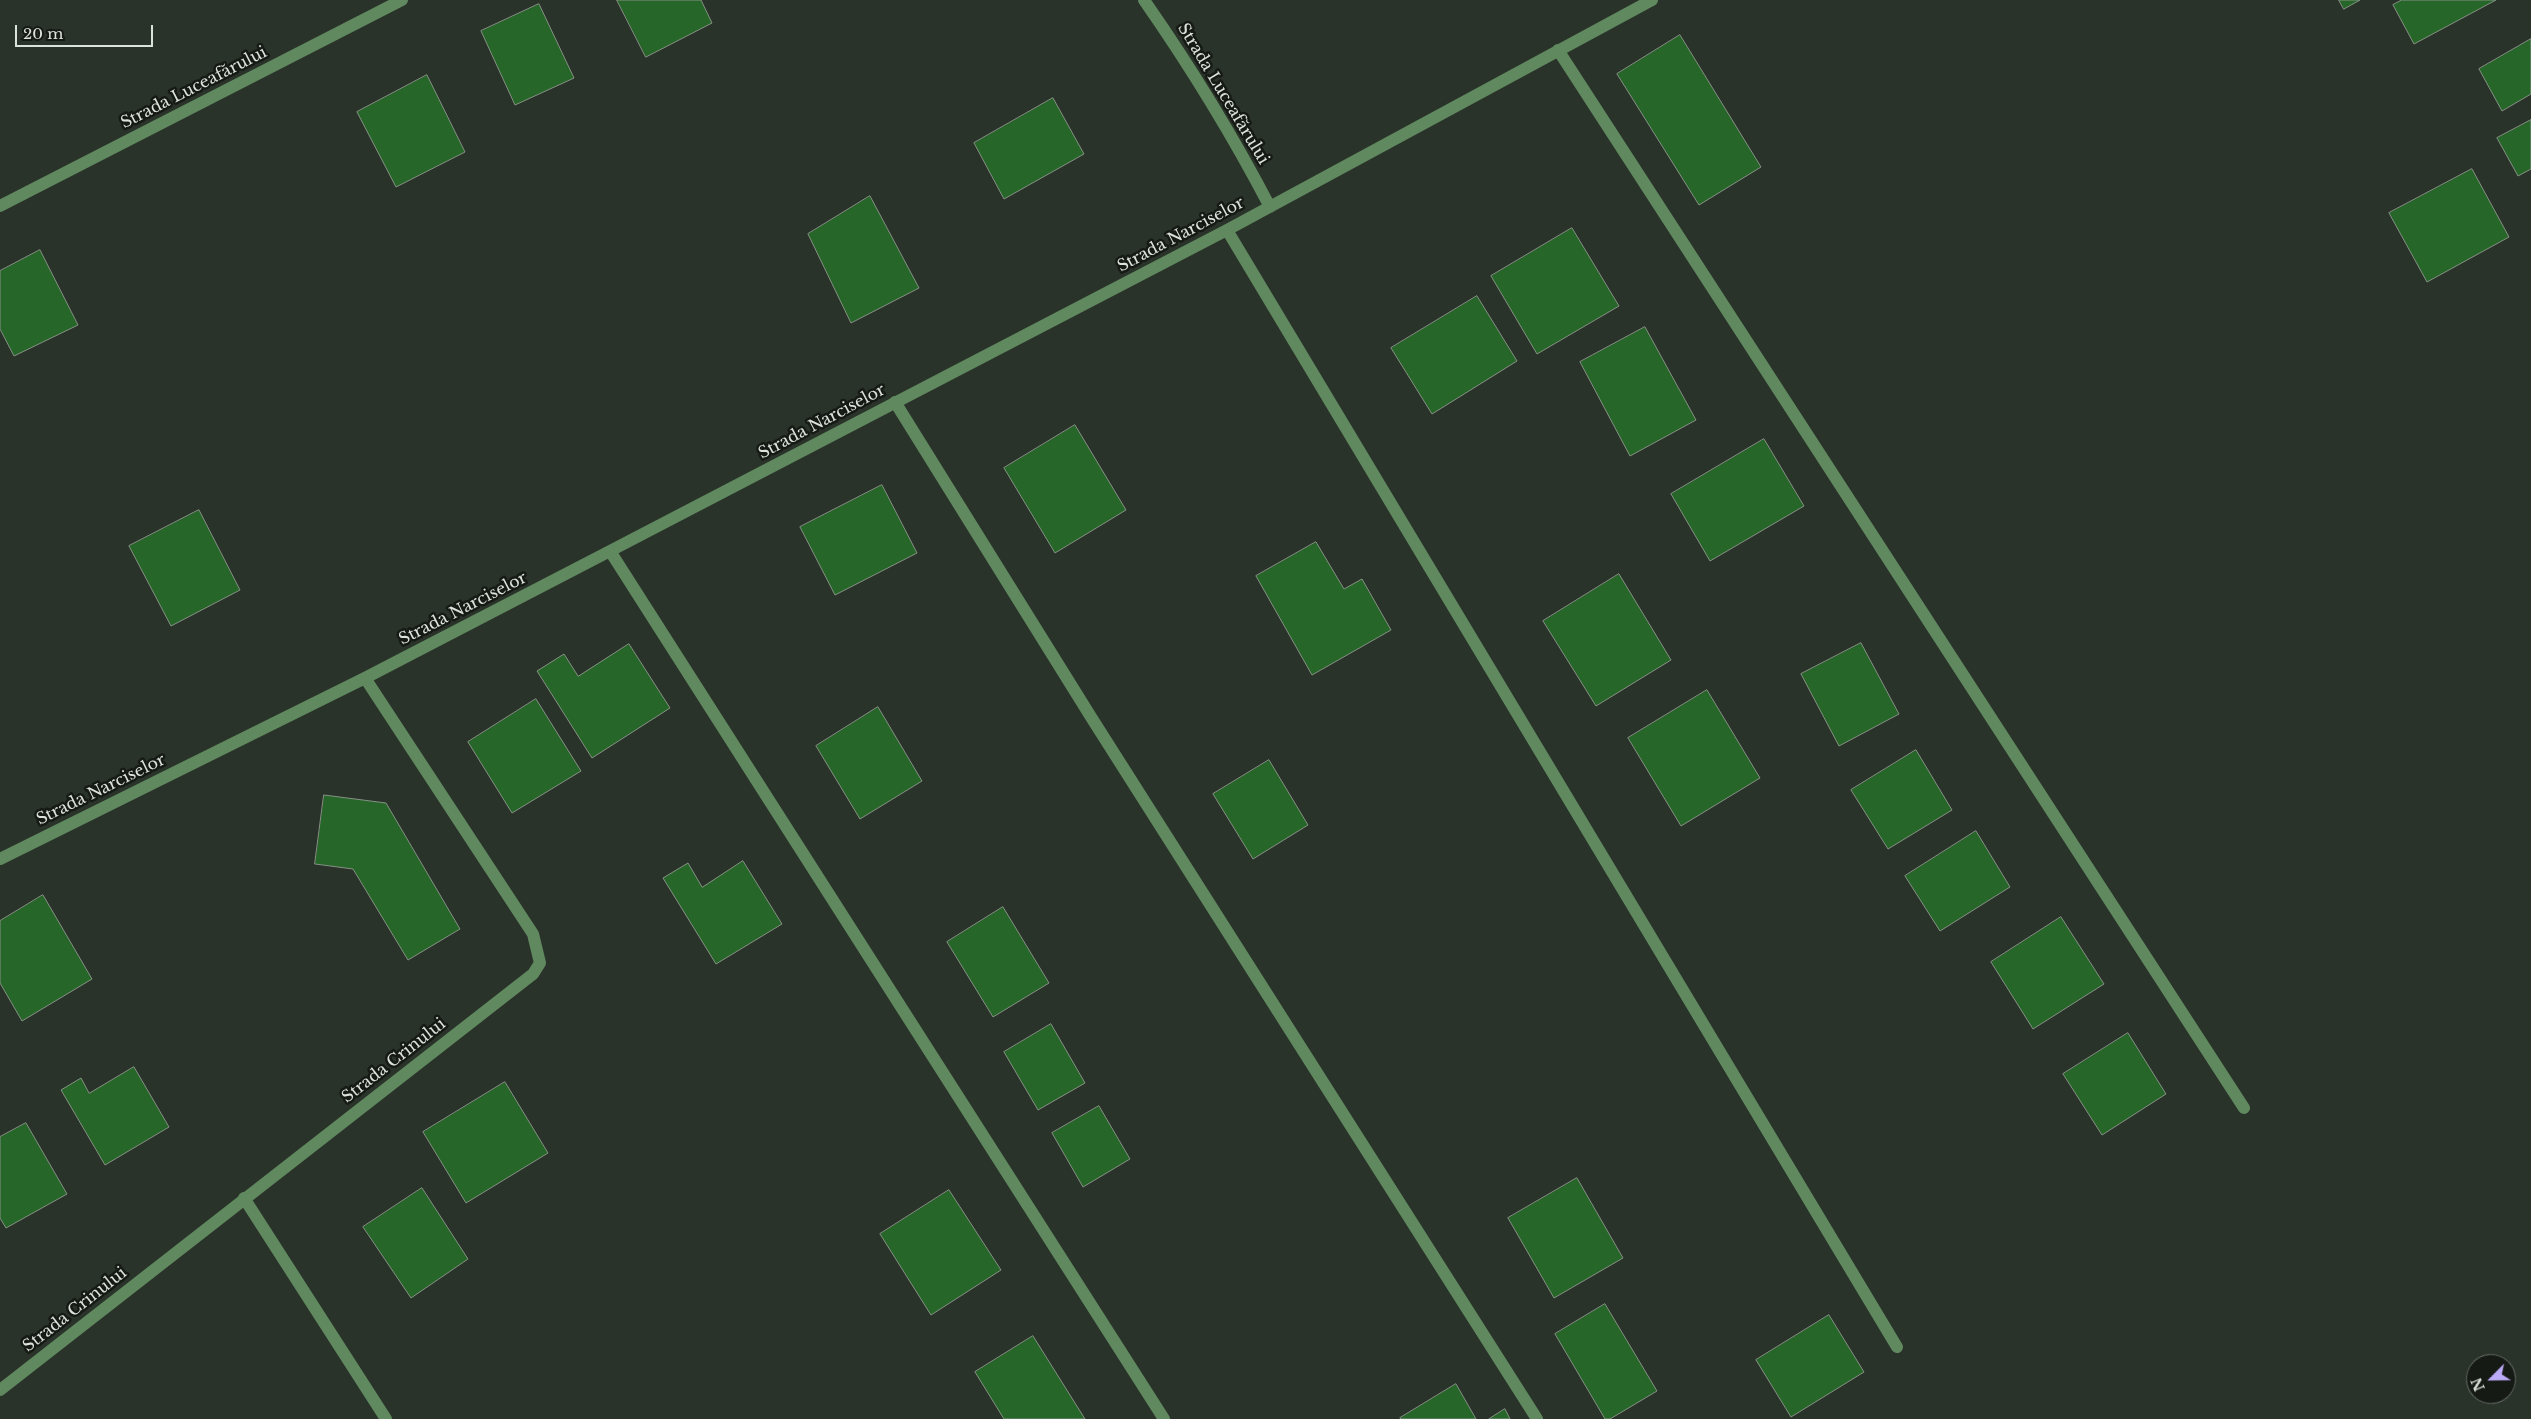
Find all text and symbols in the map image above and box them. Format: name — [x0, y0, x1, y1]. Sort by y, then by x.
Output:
scale bar — [18, 15, 155, 47]
street label: Strada Luceafărului — [1173, 20, 1273, 168]
text: 20 m — [23, 24, 63, 43]
street label: Strada Luceafărului — [118, 43, 270, 133]
street label: Strada Narciselor — [1114, 193, 1248, 277]
street label: Strada Narciselor — [755, 380, 889, 464]
street label: Strada Narciselor — [396, 568, 530, 650]
street label: Strada Narciselor — [33, 750, 169, 830]
street label: Strada Crinului — [338, 1015, 450, 1107]
street label: Strada Crinului — [19, 1264, 131, 1356]
north arrow — [2466, 1354, 2516, 1404]
text: N — [2467, 1375, 2489, 1394]

